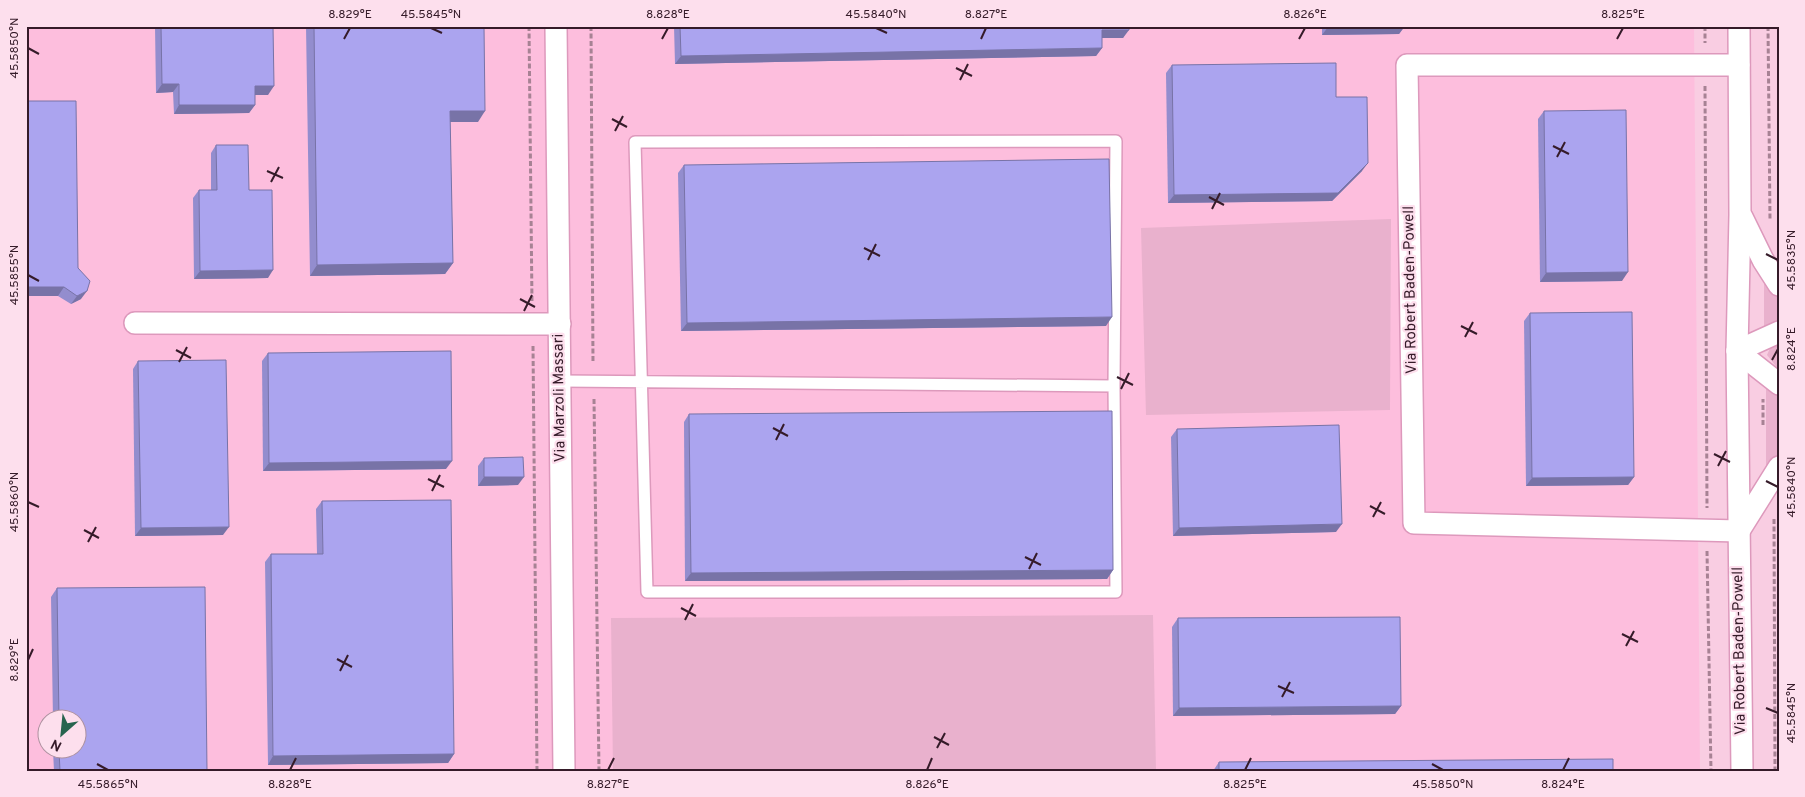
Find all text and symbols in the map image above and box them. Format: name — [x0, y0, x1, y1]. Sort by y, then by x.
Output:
text: 8.829°E — [328, 7, 372, 23]
text: 45.5845°N — [401, 7, 461, 23]
text: 8.828°E — [646, 7, 690, 23]
text: 45.5840°N — [846, 7, 906, 23]
text: 8.827°E — [965, 7, 1007, 23]
text: 8.826°E — [1283, 7, 1327, 23]
text: 8.825°E — [1601, 7, 1645, 23]
text: 45.5850°N — [7, 18, 23, 78]
street label: Via Robert Baden-Powell — [1400, 206, 1422, 374]
text: 45.5835°N — [1784, 230, 1800, 290]
text: 45.5855°N — [7, 245, 23, 305]
text: 8.824°E — [1784, 327, 1800, 371]
street label: Via Marzoli Massari — [549, 334, 571, 462]
text: 45.5840°N — [1784, 457, 1800, 517]
text: 45.5860°N — [7, 472, 23, 532]
street label: Via Robert Baden-Powell — [1729, 567, 1751, 735]
text: 8.829°E — [7, 638, 23, 682]
text: 45.5845°N — [1784, 683, 1800, 743]
north arrow — [38, 710, 88, 760]
text: N — [48, 734, 65, 754]
text: 45.5865°N — [78, 777, 138, 793]
text: 8.828°E — [268, 777, 312, 793]
text: 8.827°E — [587, 777, 629, 793]
text: 8.826°E — [905, 777, 949, 793]
text: 8.825°E — [1223, 777, 1267, 793]
text: 45.5850°N — [1413, 777, 1473, 793]
text: 8.824°E — [1541, 777, 1585, 793]

